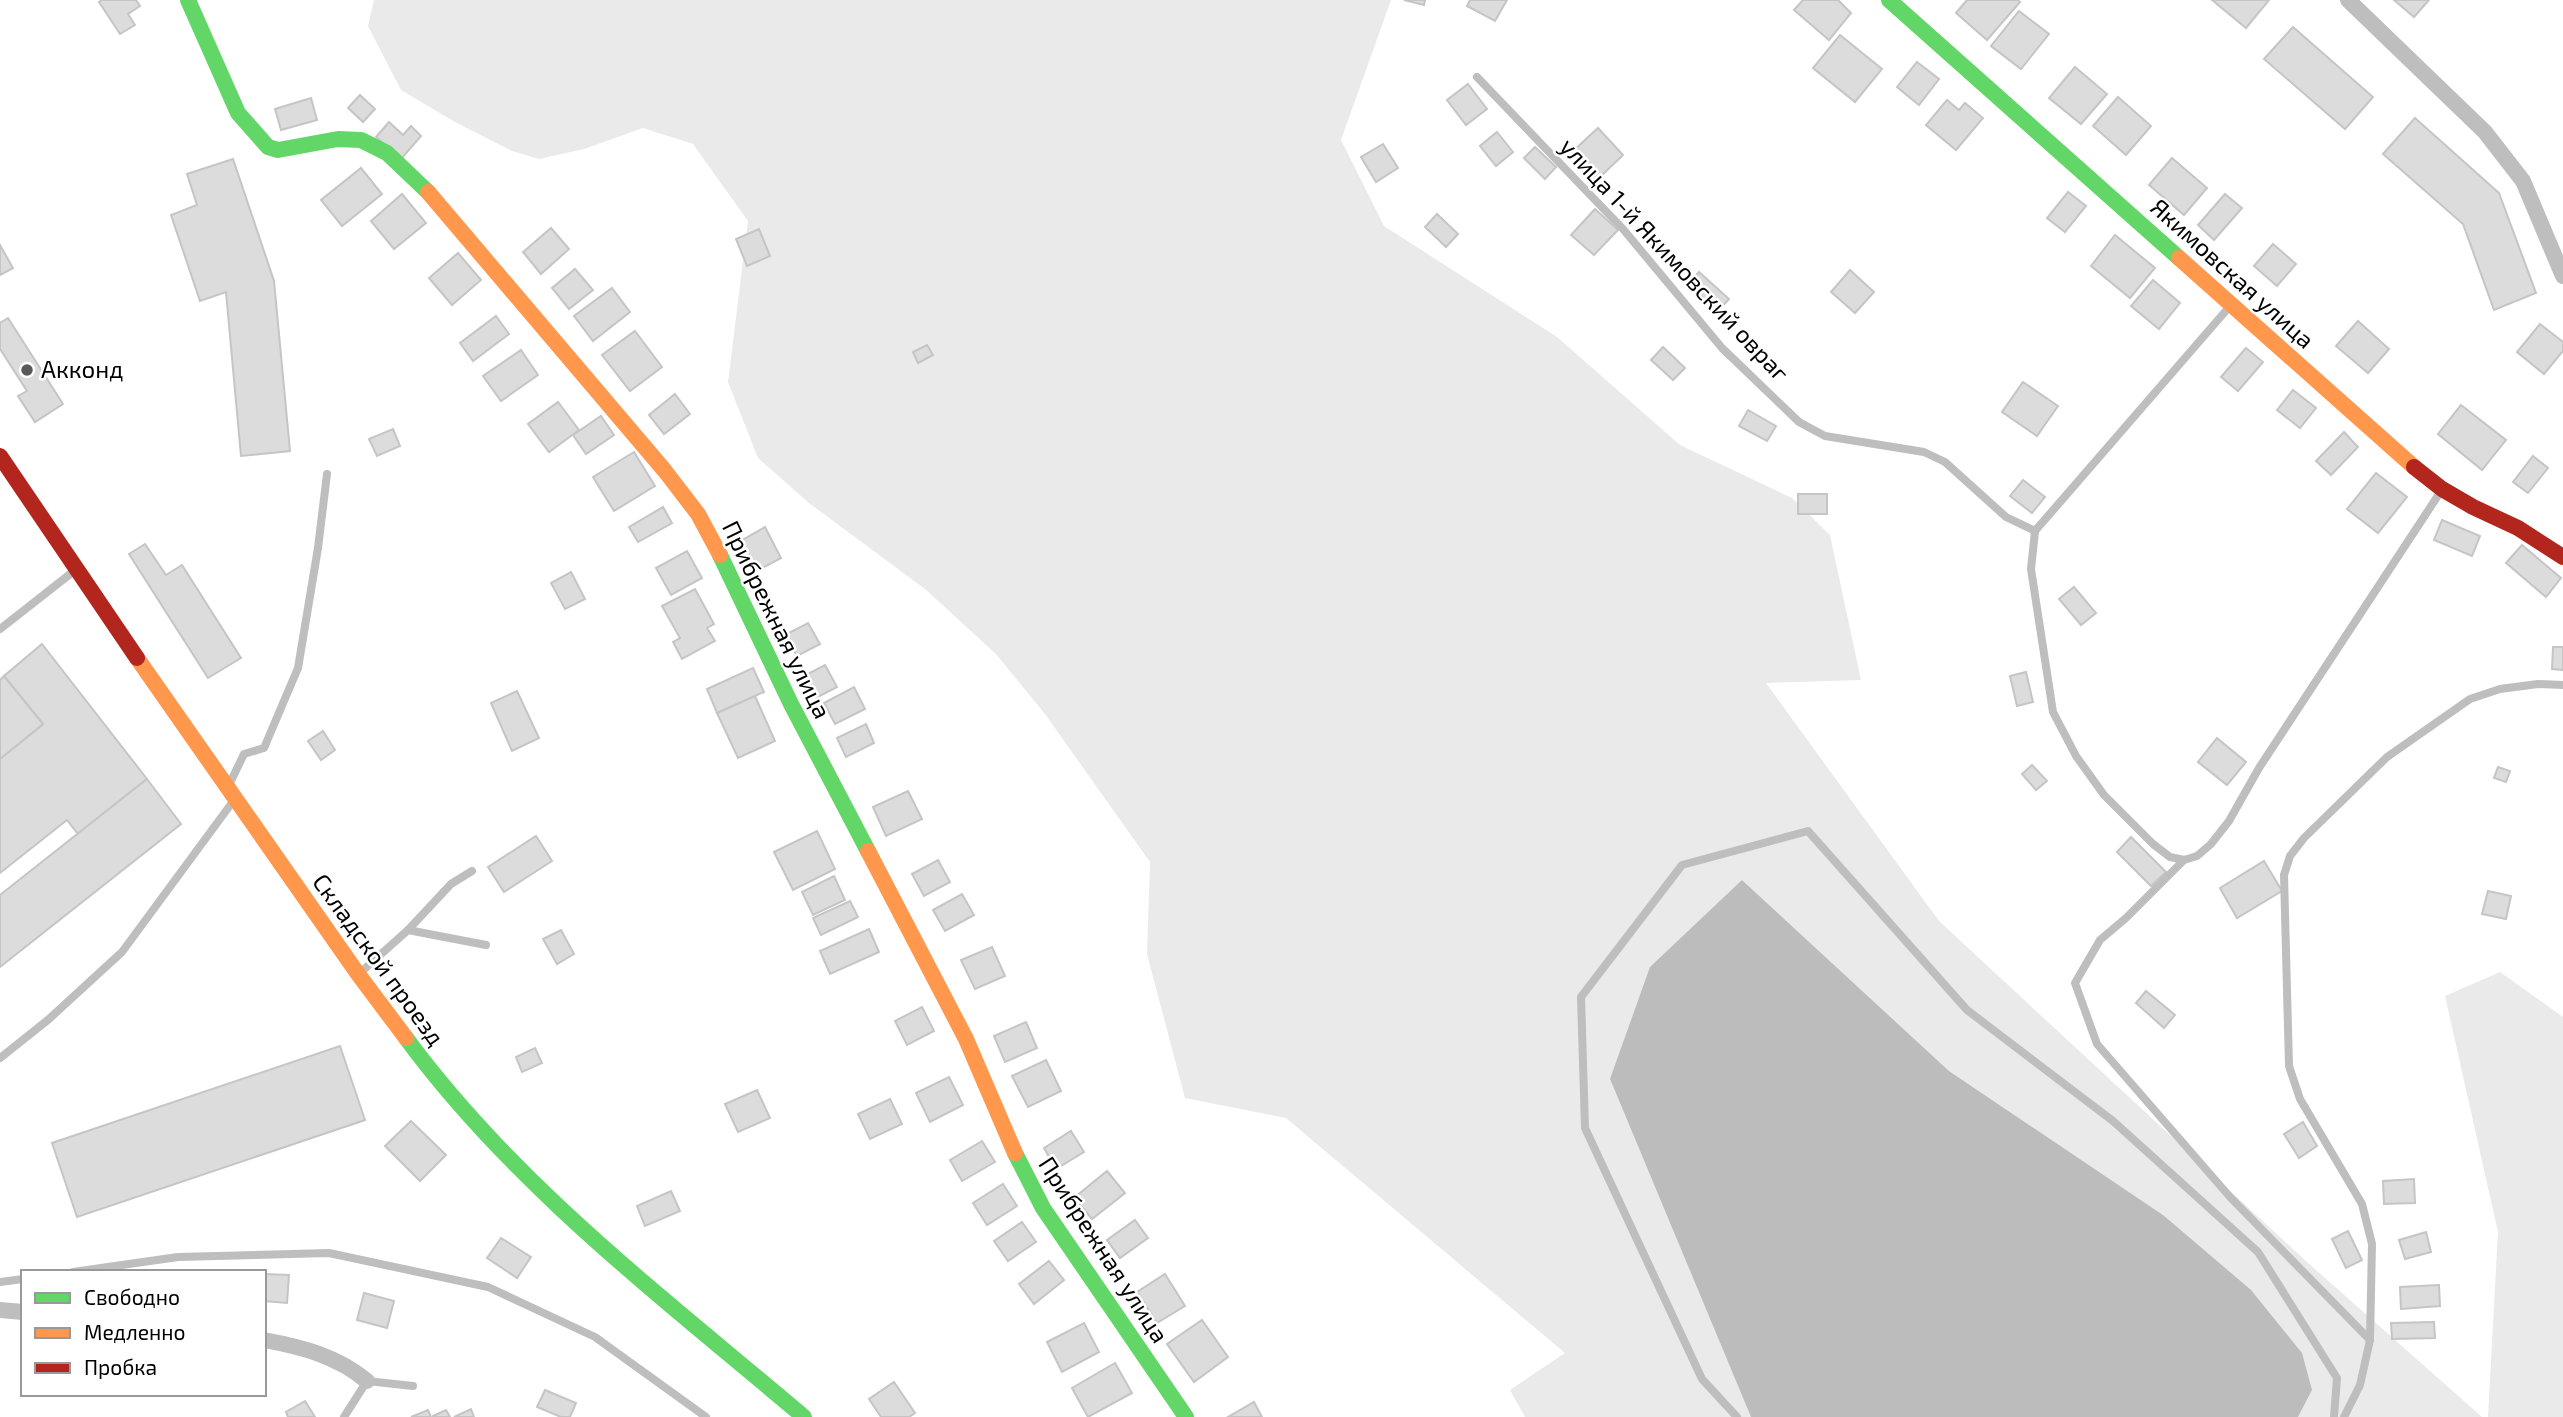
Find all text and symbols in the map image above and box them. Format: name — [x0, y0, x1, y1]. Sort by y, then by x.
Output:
street label: улица 1-й Якимовский овраг — [1554, 131, 1796, 387]
street label: Якимовская улица — [2145, 192, 2321, 355]
place label: Акконд — [41, 354, 123, 383]
marker: Акконд — [19, 362, 35, 378]
street label: Прибрежная улица — [716, 516, 838, 723]
street label: Складской проезд — [307, 868, 451, 1051]
street label: Прибрежная улица — [1032, 1151, 1175, 1348]
legend — [21, 1270, 266, 1396]
text: Свободно — [84, 1284, 180, 1309]
text: Медленно — [84, 1319, 186, 1344]
text: Пробка — [84, 1354, 157, 1379]

